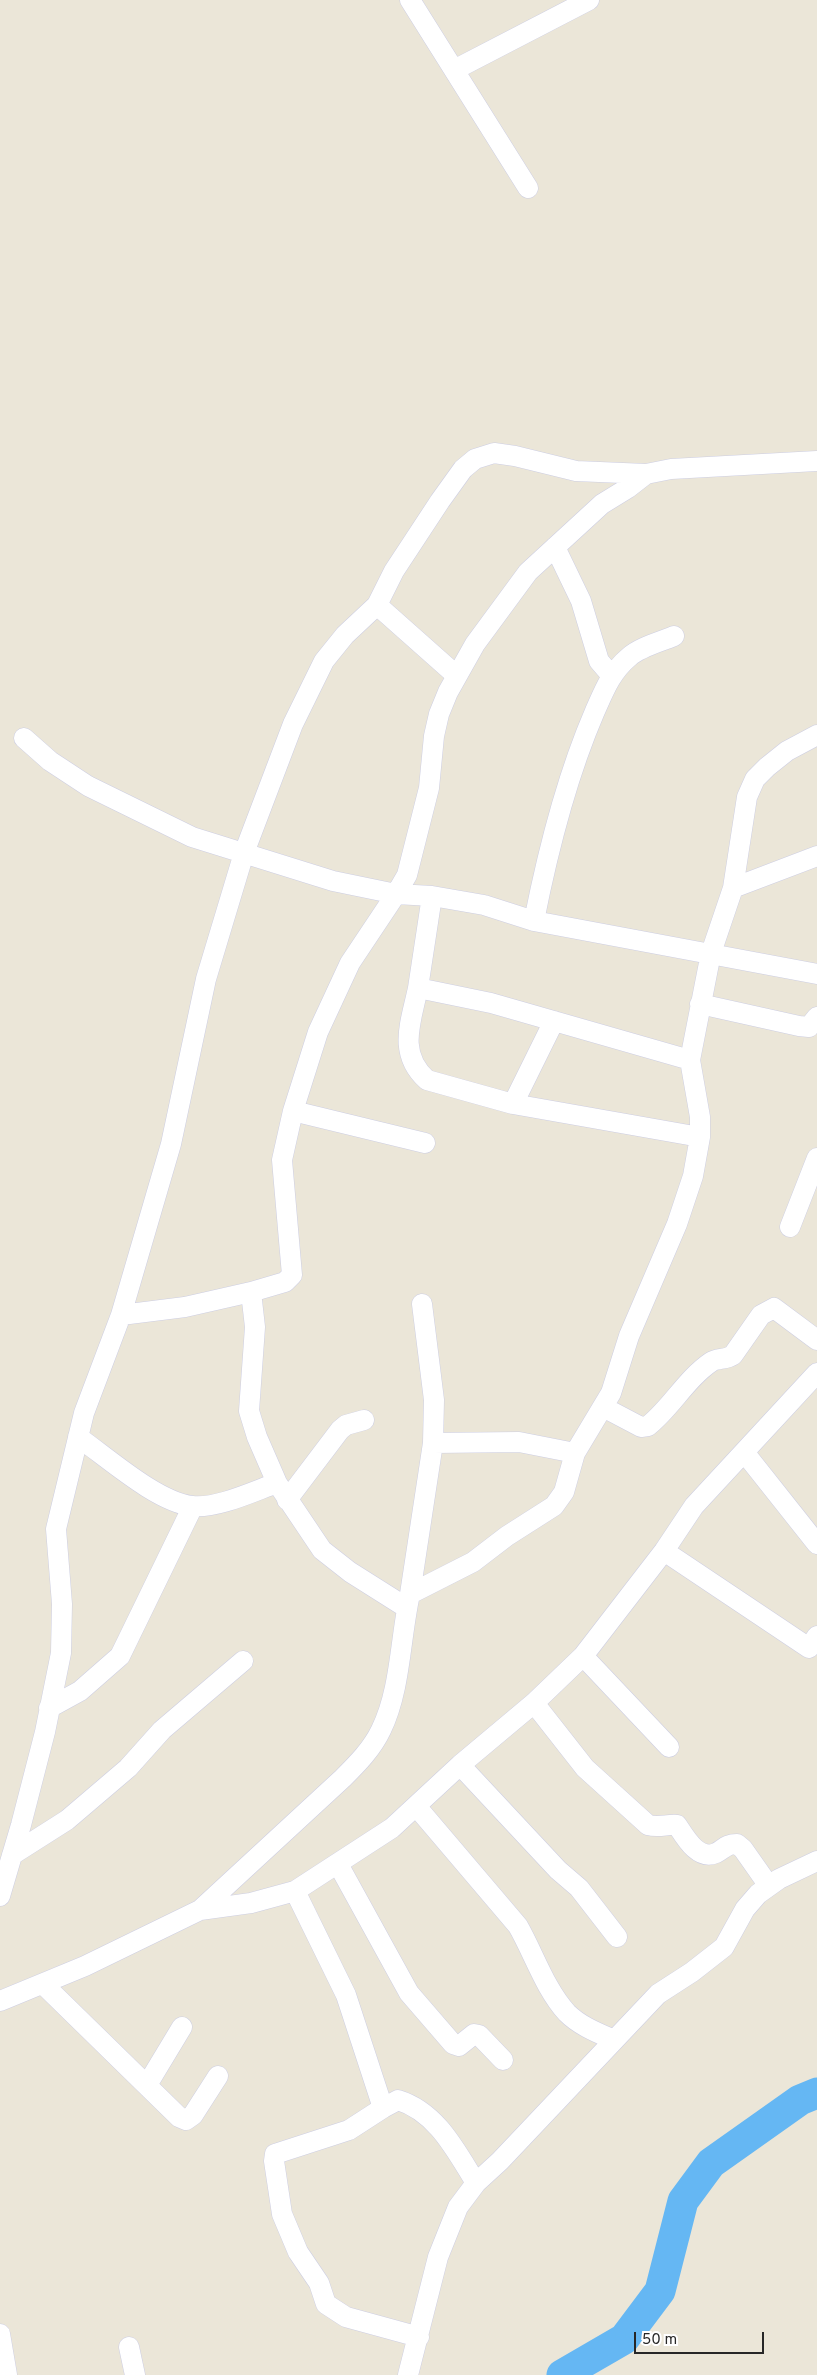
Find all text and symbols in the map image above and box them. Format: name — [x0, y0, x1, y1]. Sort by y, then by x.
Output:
scale bar — [637, 2322, 767, 2354]
text: 50 m — [642, 2331, 677, 2350]

